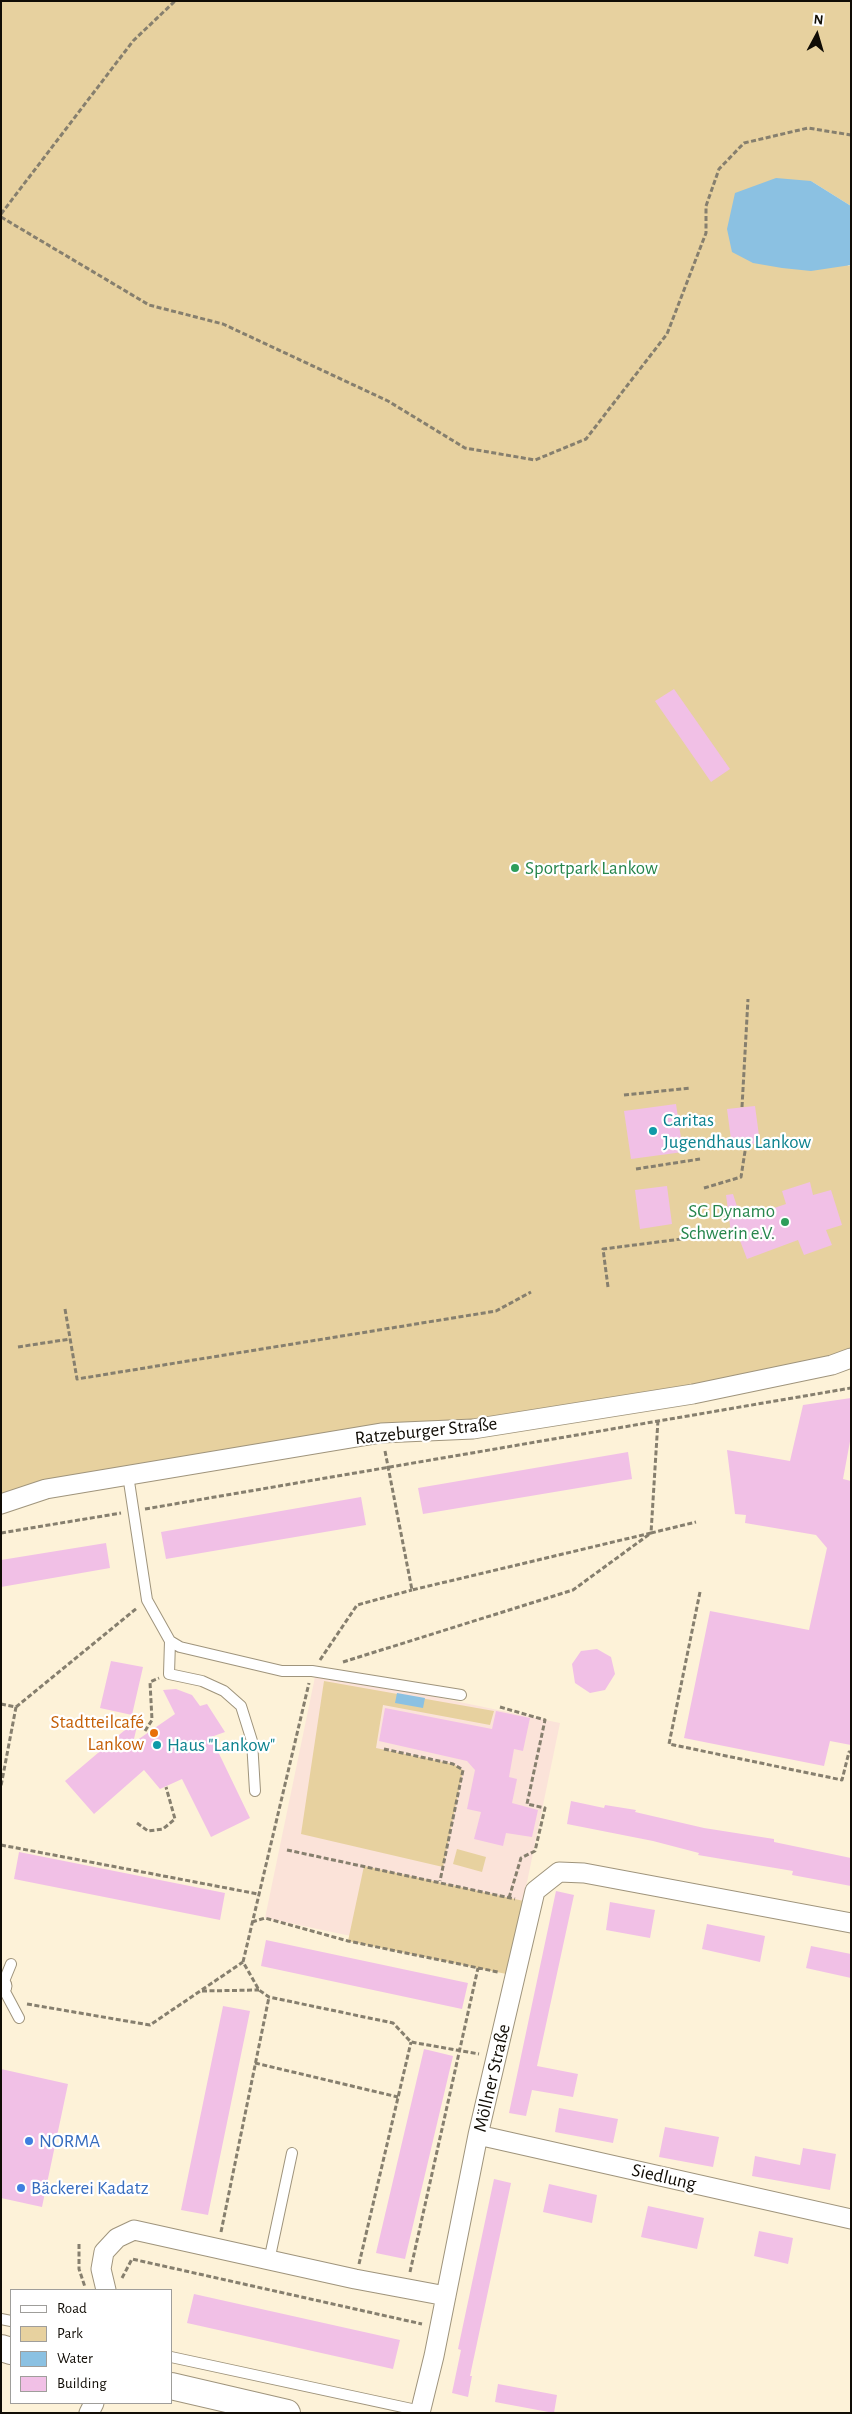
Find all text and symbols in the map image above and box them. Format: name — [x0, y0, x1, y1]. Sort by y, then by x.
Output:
north arrow — [792, 10, 842, 60]
text: N — [813, 13, 824, 28]
place label: Sportpark Lankow — [525, 857, 658, 879]
marker: Sportpark Lankow — [509, 862, 521, 874]
place label: Caritas Jugendhaus Lankow — [663, 1109, 811, 1153]
marker: Caritas Jugendhaus Lankow — [647, 1125, 659, 1137]
place label: SG Dynamo Schwerin e.V. — [680, 1200, 775, 1244]
marker: SG Dynamo Schwerin e.V. — [779, 1216, 791, 1228]
street label: Ratzeburger Straße — [354, 1412, 498, 1450]
place label: Stadtteilcafé Lankow — [51, 1711, 144, 1755]
marker: Stadtteilcafé Lankow — [148, 1727, 160, 1739]
place label: Haus "Lankow" — [167, 1734, 275, 1756]
marker: Haus "Lankow" — [151, 1739, 163, 1751]
street label: Möllner Straße — [468, 2022, 516, 2134]
place label: NORMA — [39, 2130, 100, 2152]
marker: NORMA — [23, 2135, 35, 2147]
street label: Siedlung — [630, 2159, 698, 2195]
place label: Bäckerei Kadatz — [31, 2177, 148, 2199]
marker: Bäckerei Kadatz — [15, 2182, 27, 2194]
legend — [10, 2289, 172, 2404]
text: Road — [57, 2301, 87, 2316]
text: Park — [57, 2326, 83, 2341]
text: Water — [57, 2351, 93, 2366]
text: Building — [57, 2376, 107, 2391]

